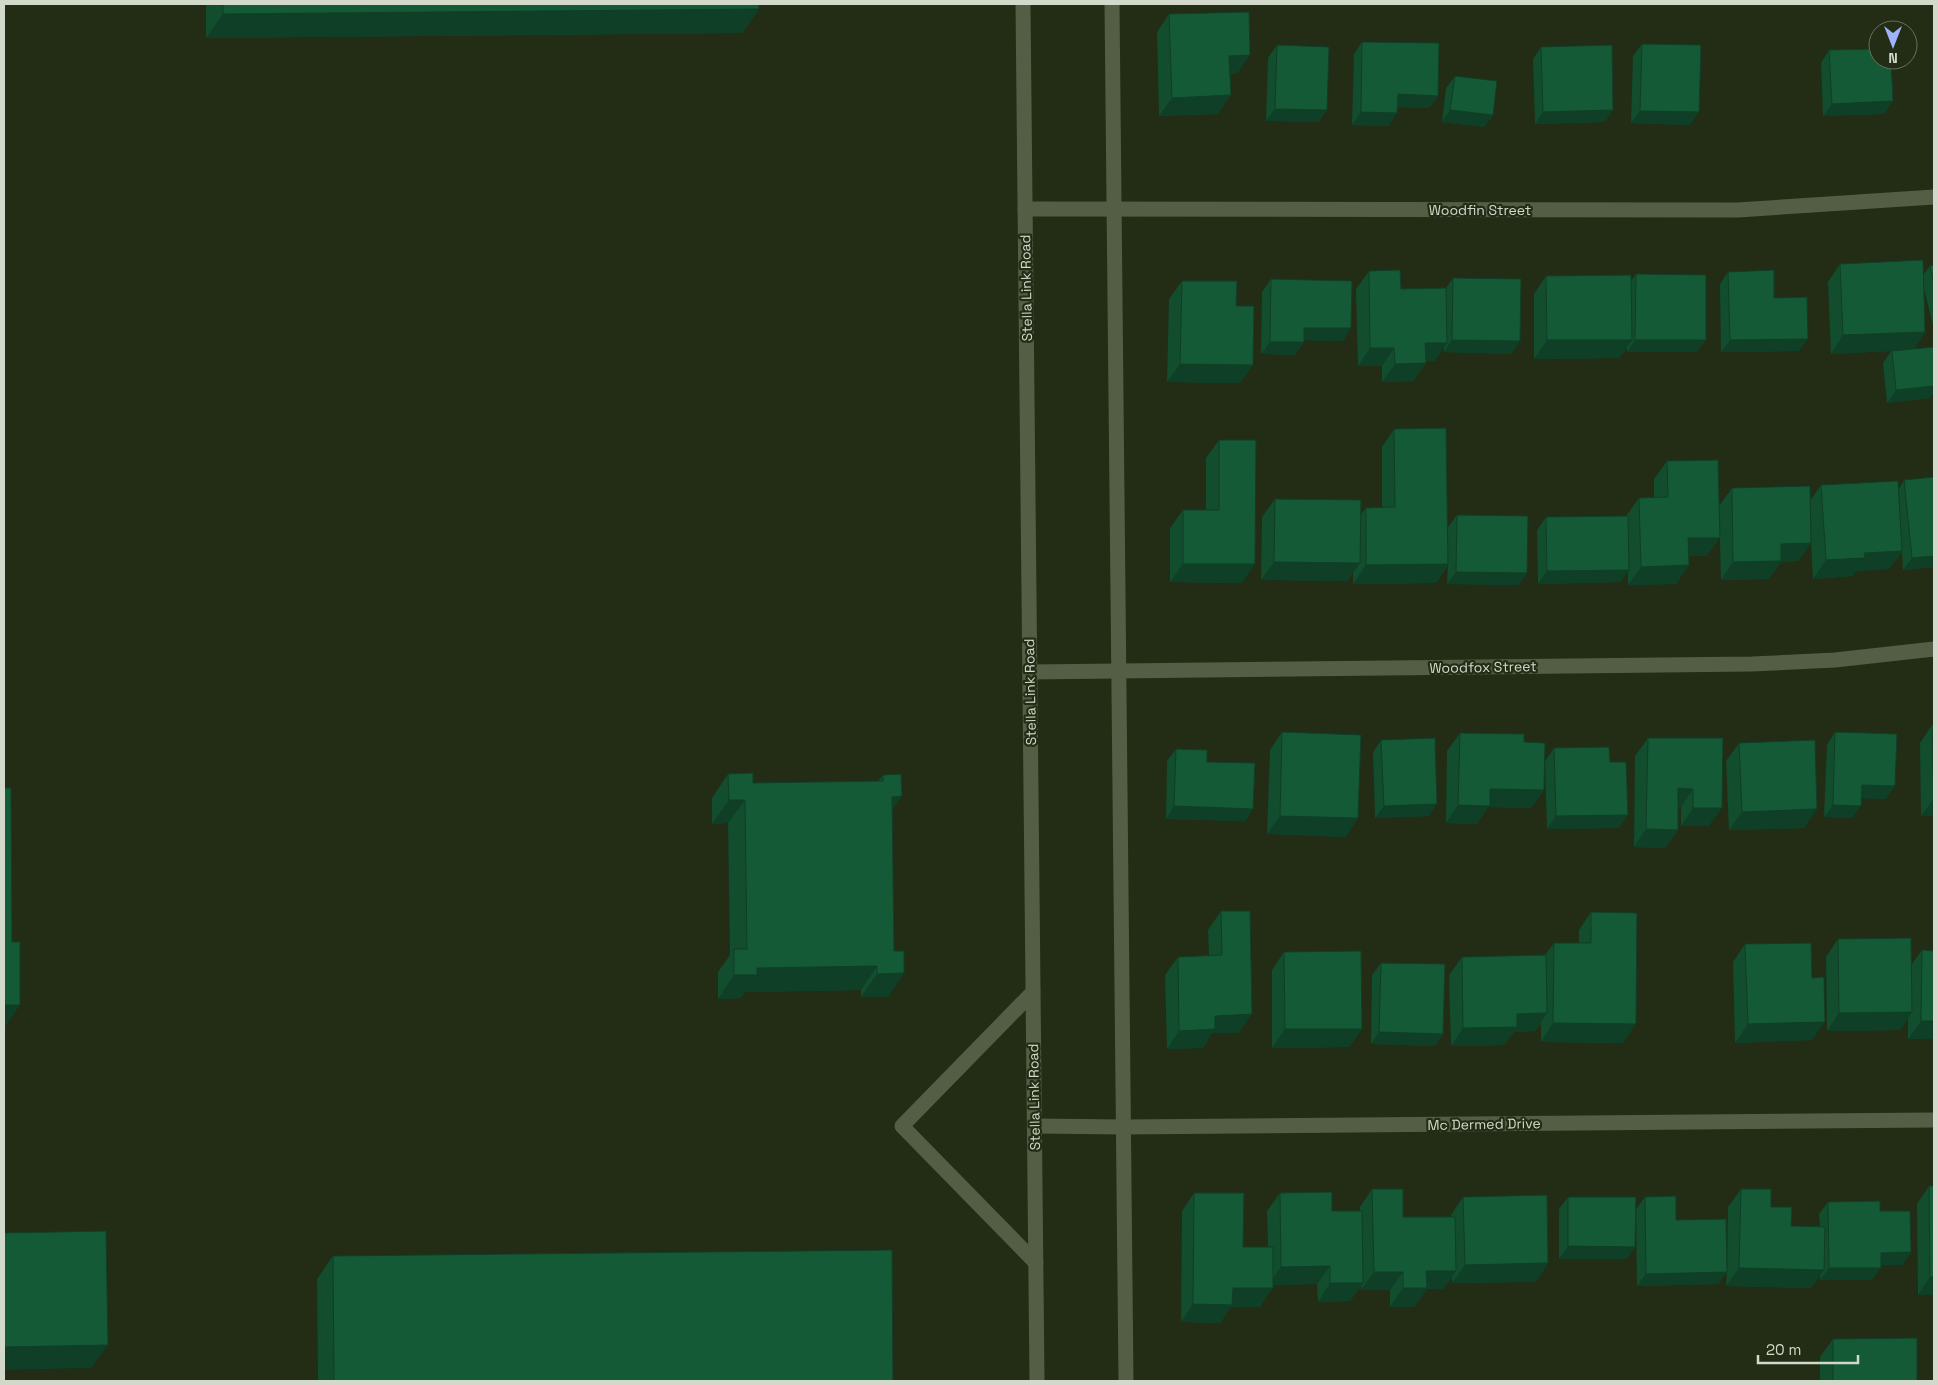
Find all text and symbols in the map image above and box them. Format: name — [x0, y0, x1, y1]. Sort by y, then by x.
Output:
north arrow — [1868, 20, 1918, 70]
text: N — [1888, 49, 1898, 67]
street label: Woodfin Street — [1429, 201, 1531, 219]
street label: Stella Link Road — [1016, 234, 1036, 342]
street label: Stella Link Road — [1020, 638, 1040, 746]
street label: Woodfox Street — [1429, 657, 1537, 677]
street label: Stella Link Road — [1024, 1043, 1044, 1151]
street label: Mc Dermed Drive — [1427, 1114, 1541, 1134]
scale bar — [1758, 1332, 1858, 1364]
text: 20 m — [1766, 1340, 1801, 1359]

